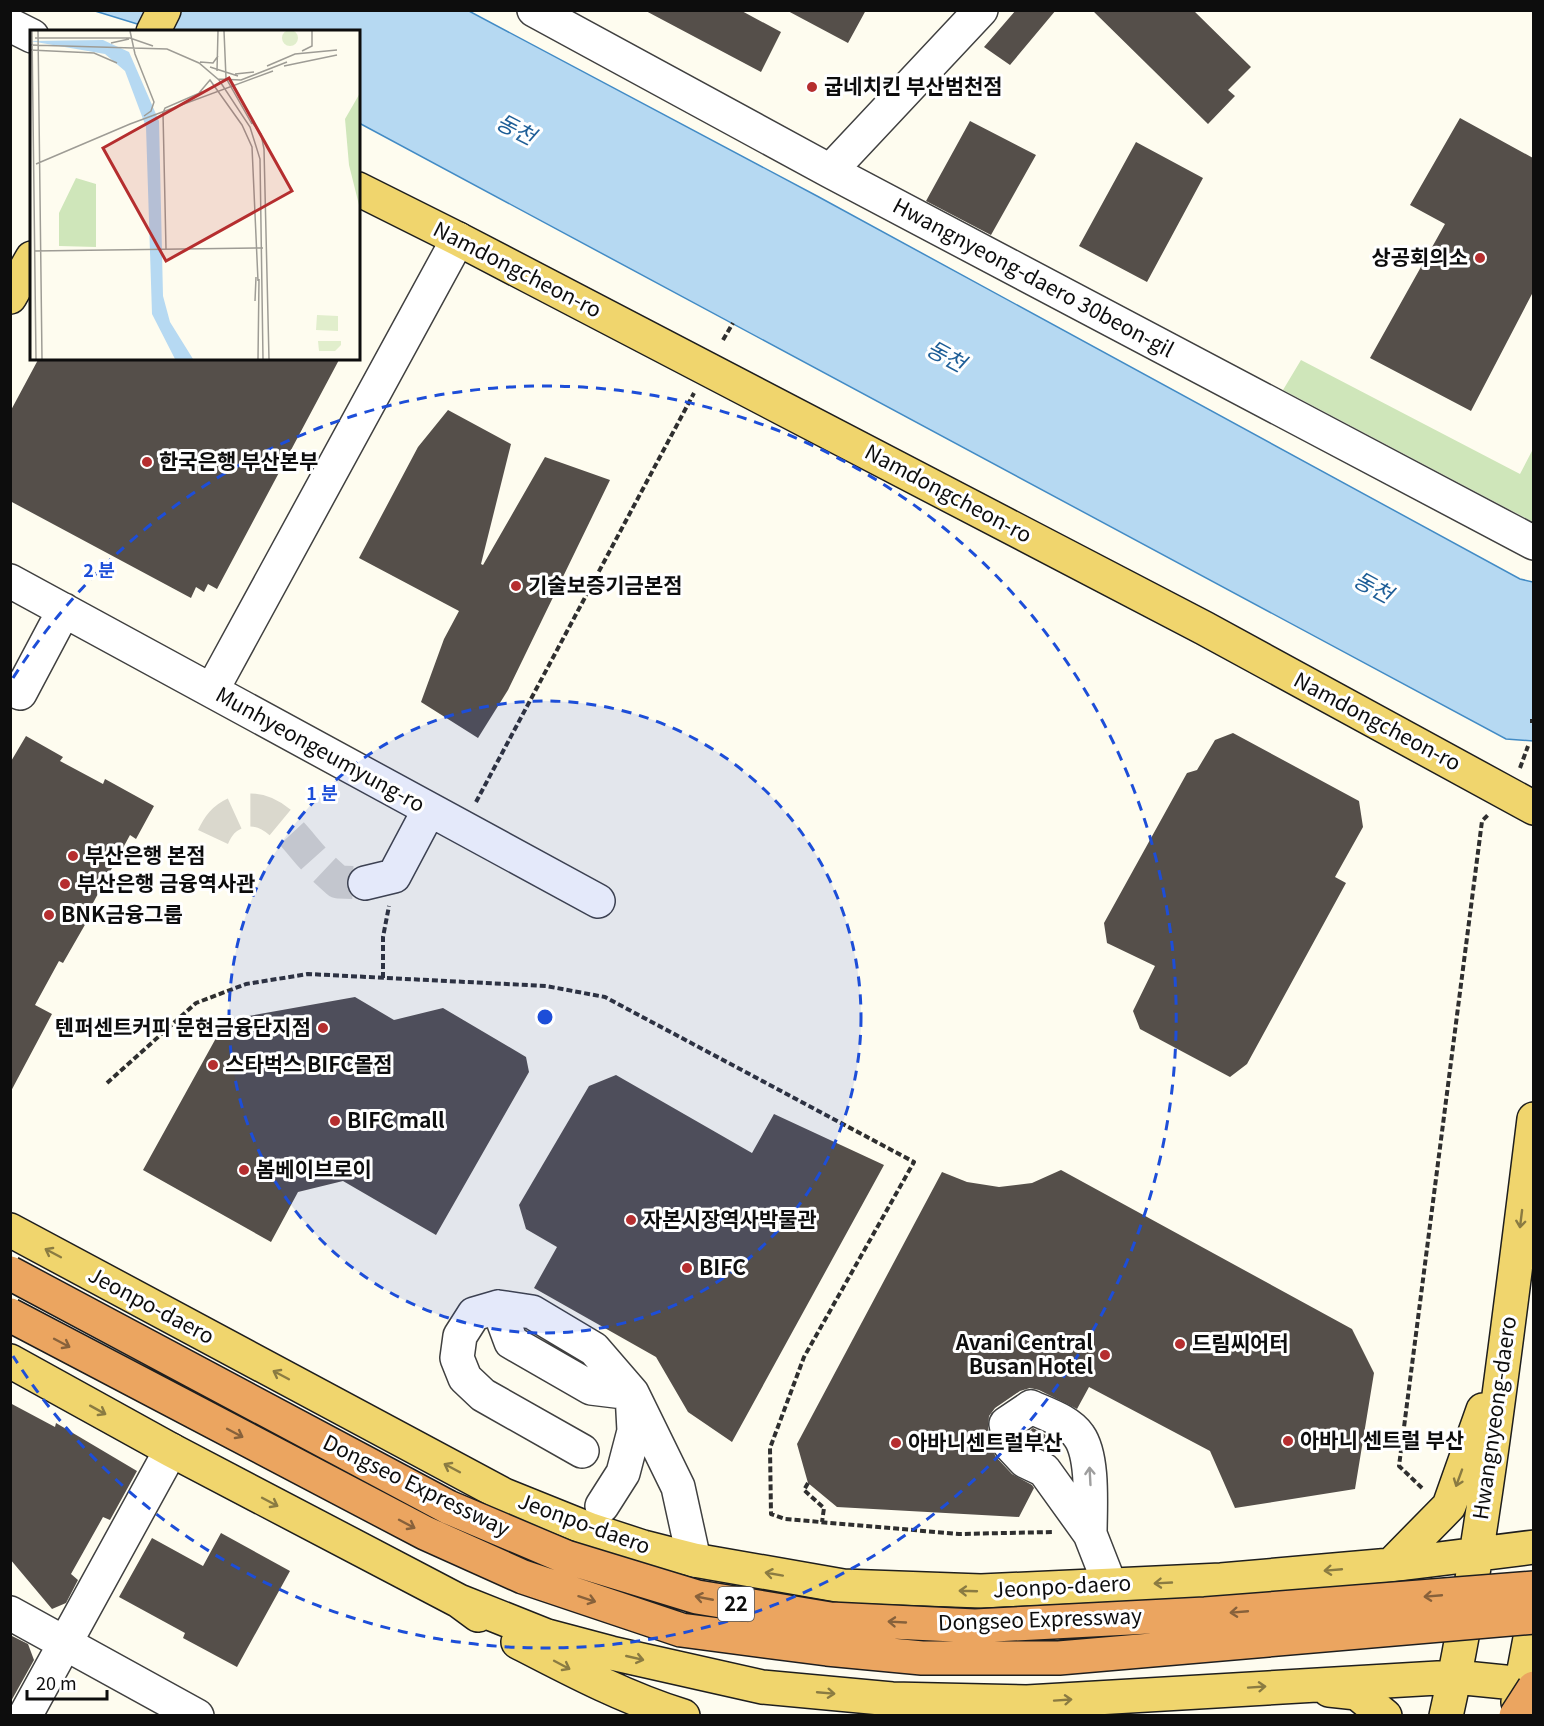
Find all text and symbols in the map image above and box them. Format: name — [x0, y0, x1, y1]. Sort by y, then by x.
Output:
inset map — [30, 30, 360, 360]
place label: 굽네치킨 부산범천점 — [824, 70, 1003, 100]
marker: 굽네치킨 부산범천점 — [805, 80, 819, 94]
water label: 동천 — [492, 104, 545, 152]
street label: Hwangnyeong-daero 30beon-gil — [888, 189, 1180, 363]
street label: Namdongcheon-ro — [429, 213, 607, 324]
place label: 상공회의소 — [1371, 241, 1468, 271]
marker: 상공회의소 — [1473, 251, 1487, 265]
water label: 동천 — [922, 331, 975, 379]
street label: Namdongcheon-ro — [860, 436, 1038, 549]
place label: 한국은행 부산본부 — [159, 445, 318, 475]
marker: 한국은행 부산본부 — [140, 455, 154, 469]
text: 2 분 — [83, 556, 115, 582]
water label: 동천 — [1349, 562, 1402, 610]
place label: 기술보증기금본점 — [528, 569, 683, 599]
marker: 기술보증기금본점 — [509, 579, 523, 593]
street label: Namdongcheon-ro — [1289, 664, 1467, 777]
street label: Munhyeongeumyung-ro — [211, 678, 431, 818]
text: 1 분 — [306, 779, 338, 805]
place label: 부산은행 본점 — [85, 839, 206, 869]
marker: 부산은행 본점 — [66, 849, 80, 863]
place label: 부산은행 금융역사관 — [77, 867, 256, 897]
marker: 부산은행 금융역사관 — [58, 877, 72, 891]
place label: BNK금융그룹 — [61, 898, 183, 928]
marker: BNK금융그룹 — [42, 908, 56, 922]
centre of rings — [535, 1007, 555, 1027]
place label: 텐퍼센트커피 문현금융단지점 — [55, 1011, 311, 1041]
marker: 텐퍼센트커피 문현금융단지점 — [316, 1021, 330, 1035]
place label: 스타벅스 BIFC몰점 — [225, 1048, 393, 1078]
marker: 스타벅스 BIFC몰점 — [206, 1058, 220, 1072]
place label: BIFC mall — [347, 1104, 445, 1134]
marker: BIFC mall — [328, 1114, 342, 1128]
place label: 봄베이브로이 — [256, 1153, 372, 1183]
marker: 봄베이브로이 — [237, 1163, 251, 1177]
place label: 자본시장역사박물관 — [643, 1203, 817, 1233]
one-way arrow — [1516, 1208, 1527, 1228]
marker: 자본시장역사박물관 — [624, 1213, 638, 1227]
one-way arrow — [45, 1247, 63, 1258]
place label: BIFC — [699, 1251, 746, 1281]
street label: Jeonpo-daero — [84, 1258, 220, 1350]
marker: BIFC — [680, 1261, 694, 1275]
street label: Hwangnyeong-daero — [1464, 1314, 1522, 1521]
place label: Avani Central Busan Hotel — [955, 1326, 1093, 1380]
place label: 드림씨어터 — [1192, 1327, 1289, 1357]
marker: 드림씨어터 — [1173, 1337, 1187, 1351]
one-way arrow — [53, 1338, 71, 1349]
marker: Avani Central Busan Hotel — [1098, 1348, 1112, 1362]
one-way arrow — [272, 1369, 290, 1380]
one-way arrow — [89, 1404, 106, 1416]
place label: 아바니 센트럴 부산 — [1300, 1424, 1464, 1454]
street label: Dongseo Expressway — [319, 1426, 515, 1542]
place label: 아바니센트럴부산 — [908, 1426, 1063, 1456]
one-way arrow — [226, 1428, 244, 1440]
marker: 아바니 센트럴 부산 — [1281, 1434, 1295, 1448]
marker: 아바니센트럴부산 — [889, 1436, 903, 1450]
one-way arrow — [444, 1462, 461, 1474]
one-way arrow — [1084, 1466, 1095, 1486]
one-way arrow — [1452, 1468, 1463, 1487]
street label: Jeonpo-daero — [514, 1484, 655, 1560]
one-way arrow — [261, 1496, 278, 1508]
one-way arrow — [398, 1519, 416, 1530]
one-way arrow — [1324, 1565, 1344, 1576]
street label: Jeonpo-daero — [992, 1566, 1132, 1604]
one-way arrow — [765, 1568, 785, 1579]
one-way arrow — [1154, 1577, 1174, 1588]
one-way arrow — [959, 1585, 979, 1597]
road number: 22 — [718, 1587, 754, 1621]
one-way arrow — [1424, 1591, 1444, 1602]
one-way arrow — [695, 1592, 715, 1603]
one-way arrow — [577, 1594, 596, 1605]
street label: Dongseo Expressway — [937, 1599, 1143, 1637]
one-way arrow — [1229, 1606, 1249, 1617]
one-way arrow — [888, 1617, 908, 1628]
one-way arrow — [624, 1653, 644, 1664]
one-way arrow — [553, 1660, 571, 1672]
scale bar — [27, 1663, 106, 1701]
text: 20 m — [36, 1669, 77, 1695]
one-way arrow — [1247, 1682, 1267, 1693]
one-way arrow — [816, 1688, 836, 1699]
one-way arrow — [1052, 1694, 1072, 1705]

